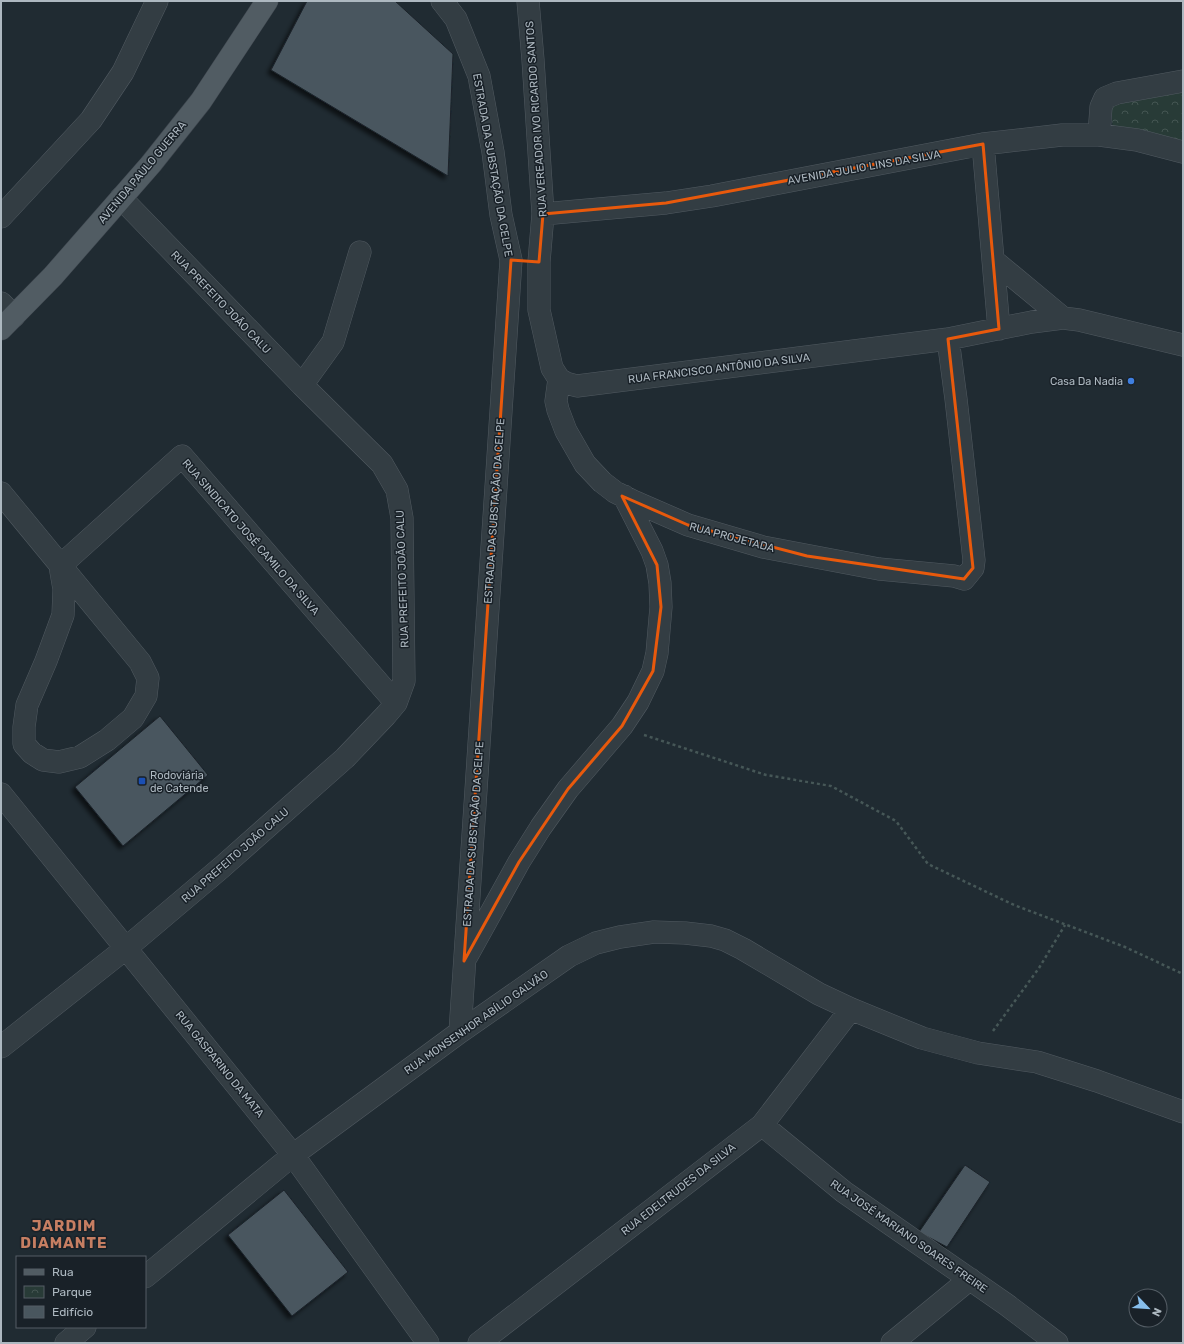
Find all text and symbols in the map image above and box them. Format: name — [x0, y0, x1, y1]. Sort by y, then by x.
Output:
street label: RUA VEREADOR IVO RICARDO SANTOS — [523, 20, 550, 217]
street label: ESTRADA DA SUBSTAÇÃO DA CELPE — [470, 72, 515, 258]
street label: AVENIDA PAULO GUERRA — [96, 118, 190, 226]
street label: AVENIDA JULIO LINS DA SILVA — [787, 148, 942, 187]
street label: RUA PREFEITO JOÃO CALU — [168, 248, 273, 356]
street label: RUA FRANCISCO ANTÔNIO DA SILVA — [627, 351, 811, 386]
place label: Casa Da Nadia — [1050, 375, 1123, 388]
marker: Casa Da Nadia — [1126, 376, 1136, 386]
street label: ESTRADA DA SUBSTAÇÃO DA CELPE — [482, 417, 507, 604]
street label: RUA SINDICATO JOSÉ CAMILO DA SILVA — [179, 457, 322, 618]
street label: RUA PREFEITO JOÃO CALU — [394, 510, 411, 648]
street label: RUA PROJETADA — [688, 520, 776, 555]
street label: ESTRADA DA SUBSTAÇÃO DA CELPE — [461, 740, 486, 927]
place label: Rodoviária de Catende — [150, 769, 209, 795]
marker: Rodoviária de Catende — [137, 776, 147, 786]
street label: RUA PREFEITO JOÃO CALU — [179, 805, 292, 906]
street label: RUA MONSENHOR ABÍLIO GALVÃO — [402, 968, 551, 1077]
street label: RUA GASPARINO DA MATA — [173, 1008, 267, 1121]
street label: RUA EDELTRUDES DA SILVA — [618, 1140, 739, 1238]
street label: RUA JOSÉ MARIANO SOARES FREIRE — [828, 1177, 990, 1296]
district label: JARDIM DIAMANTE — [20, 1217, 108, 1252]
legend — [16, 1256, 146, 1328]
text: Rua — [52, 1265, 74, 1279]
text: Parque — [52, 1285, 92, 1299]
north arrow — [1128, 1288, 1168, 1328]
text: Edifício — [52, 1305, 93, 1319]
text: N — [1149, 1306, 1164, 1318]

